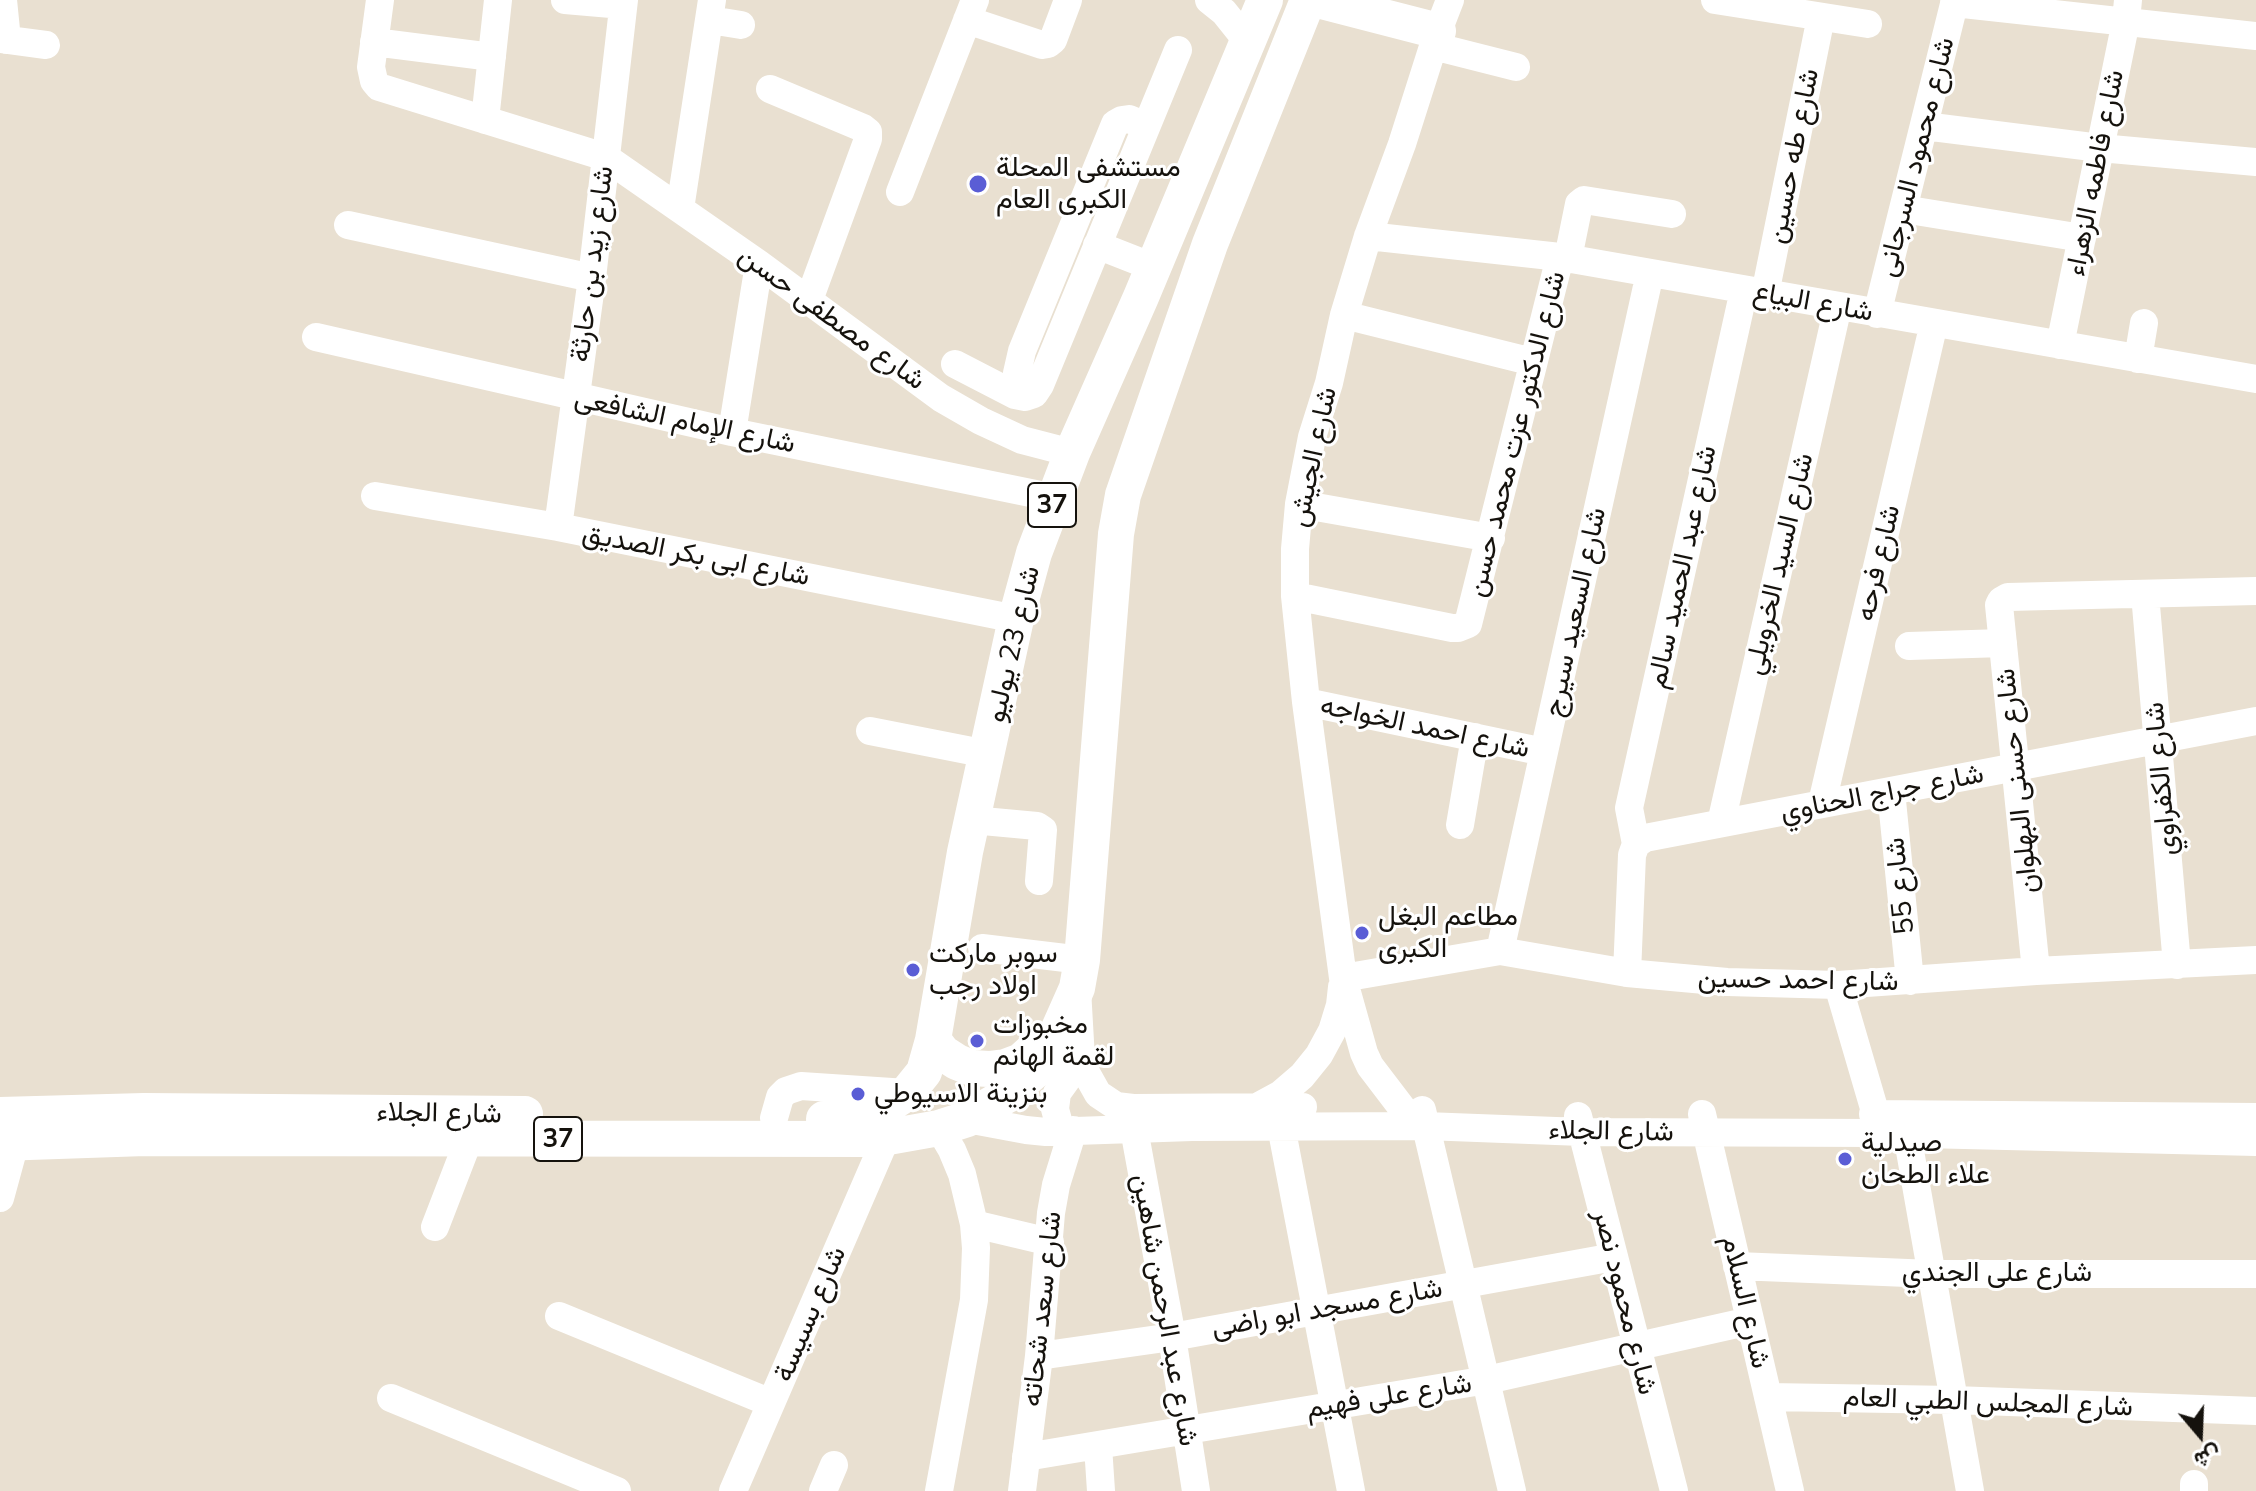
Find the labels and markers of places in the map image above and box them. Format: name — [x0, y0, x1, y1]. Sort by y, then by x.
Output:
place label: مستشفى المحلة الكبرى العام — [996, 151, 1181, 217]
marker: مستشفى المحلة الكبرى العام — [967, 173, 989, 195]
place label: مطاعم البغل الكبرى — [1378, 900, 1518, 966]
marker: مطاعم البغل الكبرى — [1353, 924, 1371, 942]
place label: سوبر ماركت اولاد رجب — [929, 937, 1058, 1003]
marker: سوبر ماركت اولاد رجب — [904, 961, 922, 979]
place label: مخبوزات لقمة الهانم — [993, 1008, 1114, 1074]
marker: مخبوزات لقمة الهانم — [968, 1032, 986, 1050]
place label: بنزينة الاسيوطي — [874, 1077, 1048, 1111]
marker: بنزينة الاسيوطي — [849, 1085, 867, 1103]
place label: صيدلية علاء الطحان — [1861, 1126, 1990, 1192]
marker: صيدلية علاء الطحان — [1836, 1150, 1854, 1168]

